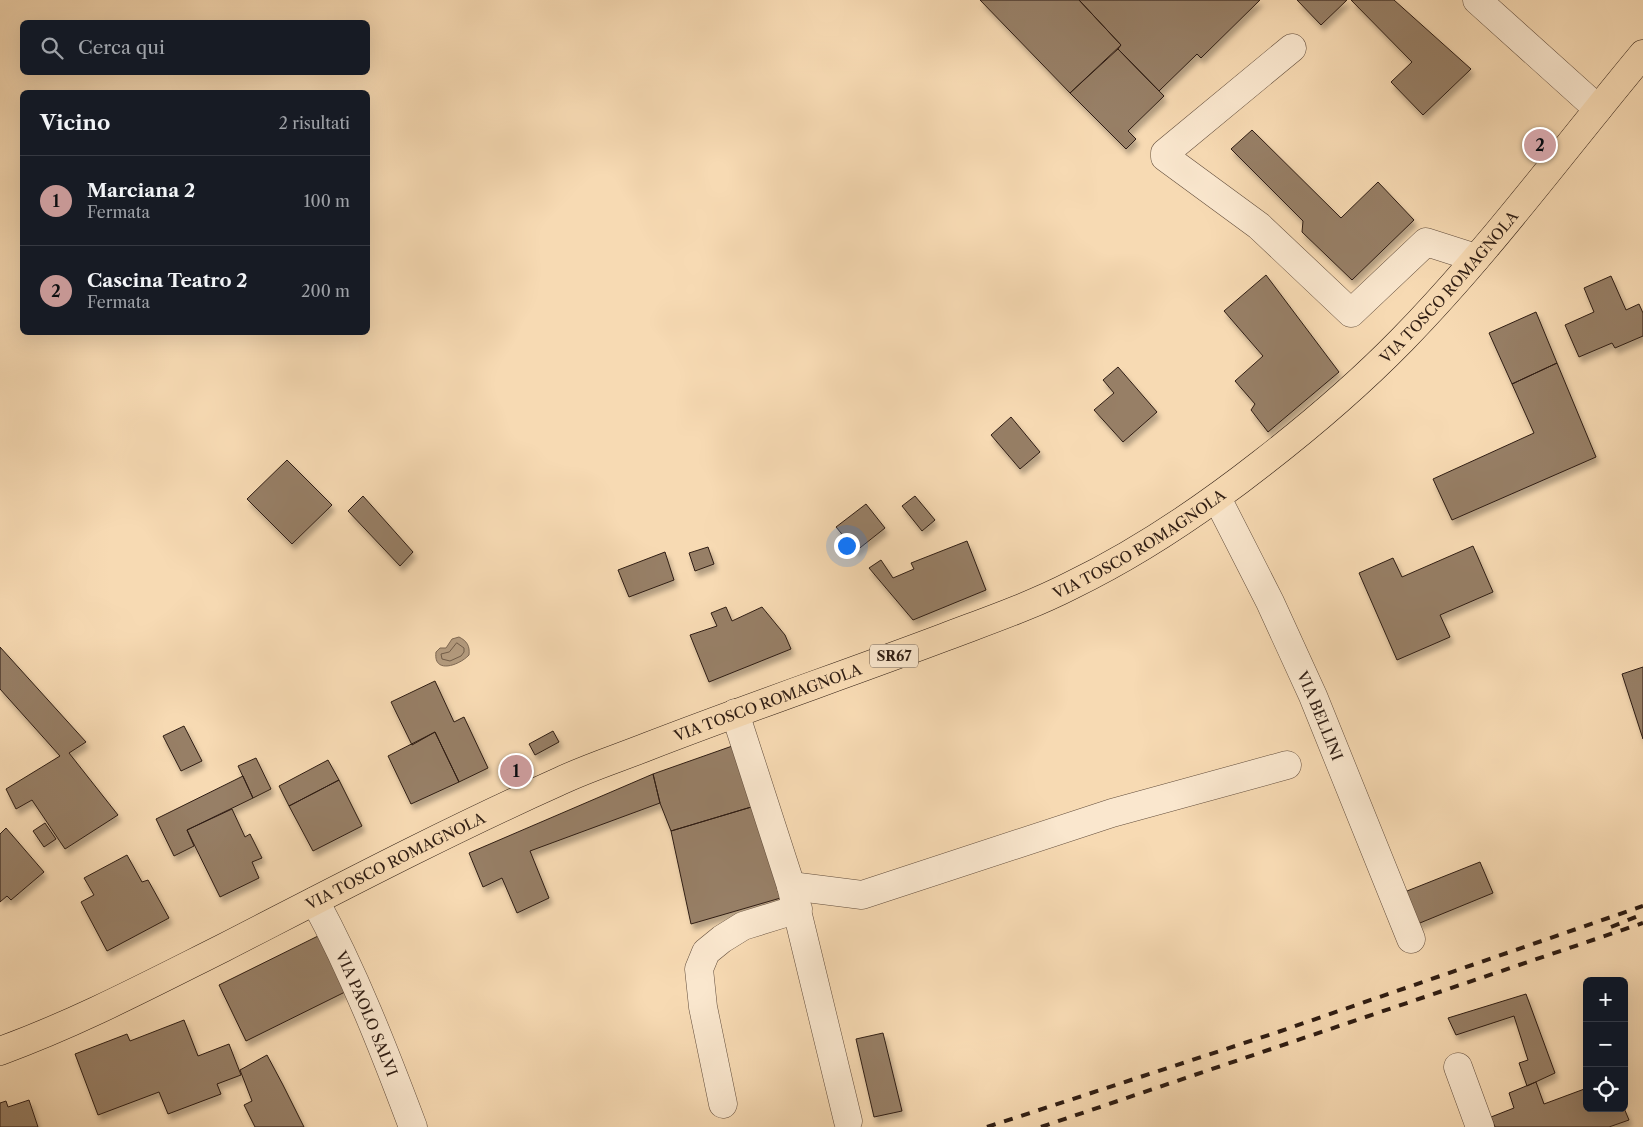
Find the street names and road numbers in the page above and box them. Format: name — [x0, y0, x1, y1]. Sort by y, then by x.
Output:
street label: VIA TOSCO ROMAGNOLA — [1375, 206, 1522, 367]
street label: VIA TOSCO ROMAGNOLA — [1049, 484, 1230, 603]
road number: SR67 — [870, 644, 918, 668]
street label: VIA TOSCO ROMAGNOLA — [670, 659, 865, 745]
street label: VIA BELLINI — [1293, 667, 1347, 763]
street label: VIA TOSCO ROMAGNOLA — [302, 807, 489, 914]
street label: VIA PAOLO SALVI — [332, 947, 402, 1079]

